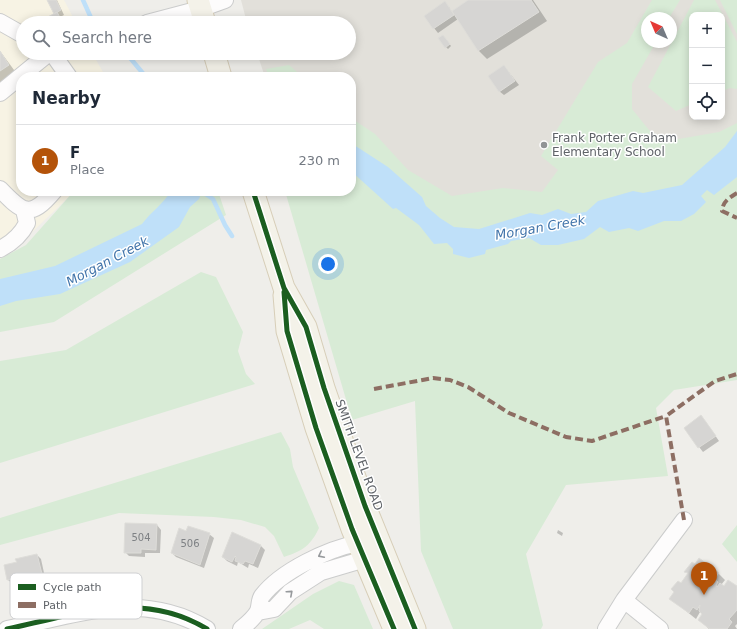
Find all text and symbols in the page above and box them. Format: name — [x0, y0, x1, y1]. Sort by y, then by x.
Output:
north arrow — [641, 12, 677, 48]
map controls — [689, 12, 725, 120]
button: + — [689, 12, 725, 48]
search box — [16, 16, 356, 60]
icon: search — [30, 27, 52, 49]
text: Search here — [62, 29, 152, 47]
button: − — [689, 48, 725, 84]
button: locate — [689, 84, 725, 120]
text: Nearby — [32, 88, 101, 108]
place label: Frank Porter Graham Elementary School — [552, 131, 677, 159]
marker: Frank Porter Graham Elementary School — [539, 140, 549, 150]
text: F — [70, 144, 80, 162]
text: 1 — [40, 153, 50, 168]
text: 230 m — [298, 153, 340, 168]
text: Place — [70, 162, 105, 177]
water label: Morgan Creek — [494, 212, 587, 243]
water label: Morgan Creek — [64, 233, 151, 289]
your location — [318, 254, 338, 274]
street label: SMITH LEVEL ROAD — [332, 398, 386, 512]
house number: 504 — [131, 532, 151, 543]
house number: 506 — [180, 538, 200, 549]
one-way arrow — [318, 550, 325, 558]
pin: 1 — [691, 562, 717, 595]
legend — [10, 573, 142, 619]
text: Cycle path — [43, 581, 102, 594]
one-way arrow — [285, 591, 293, 598]
text: Path — [43, 599, 67, 612]

